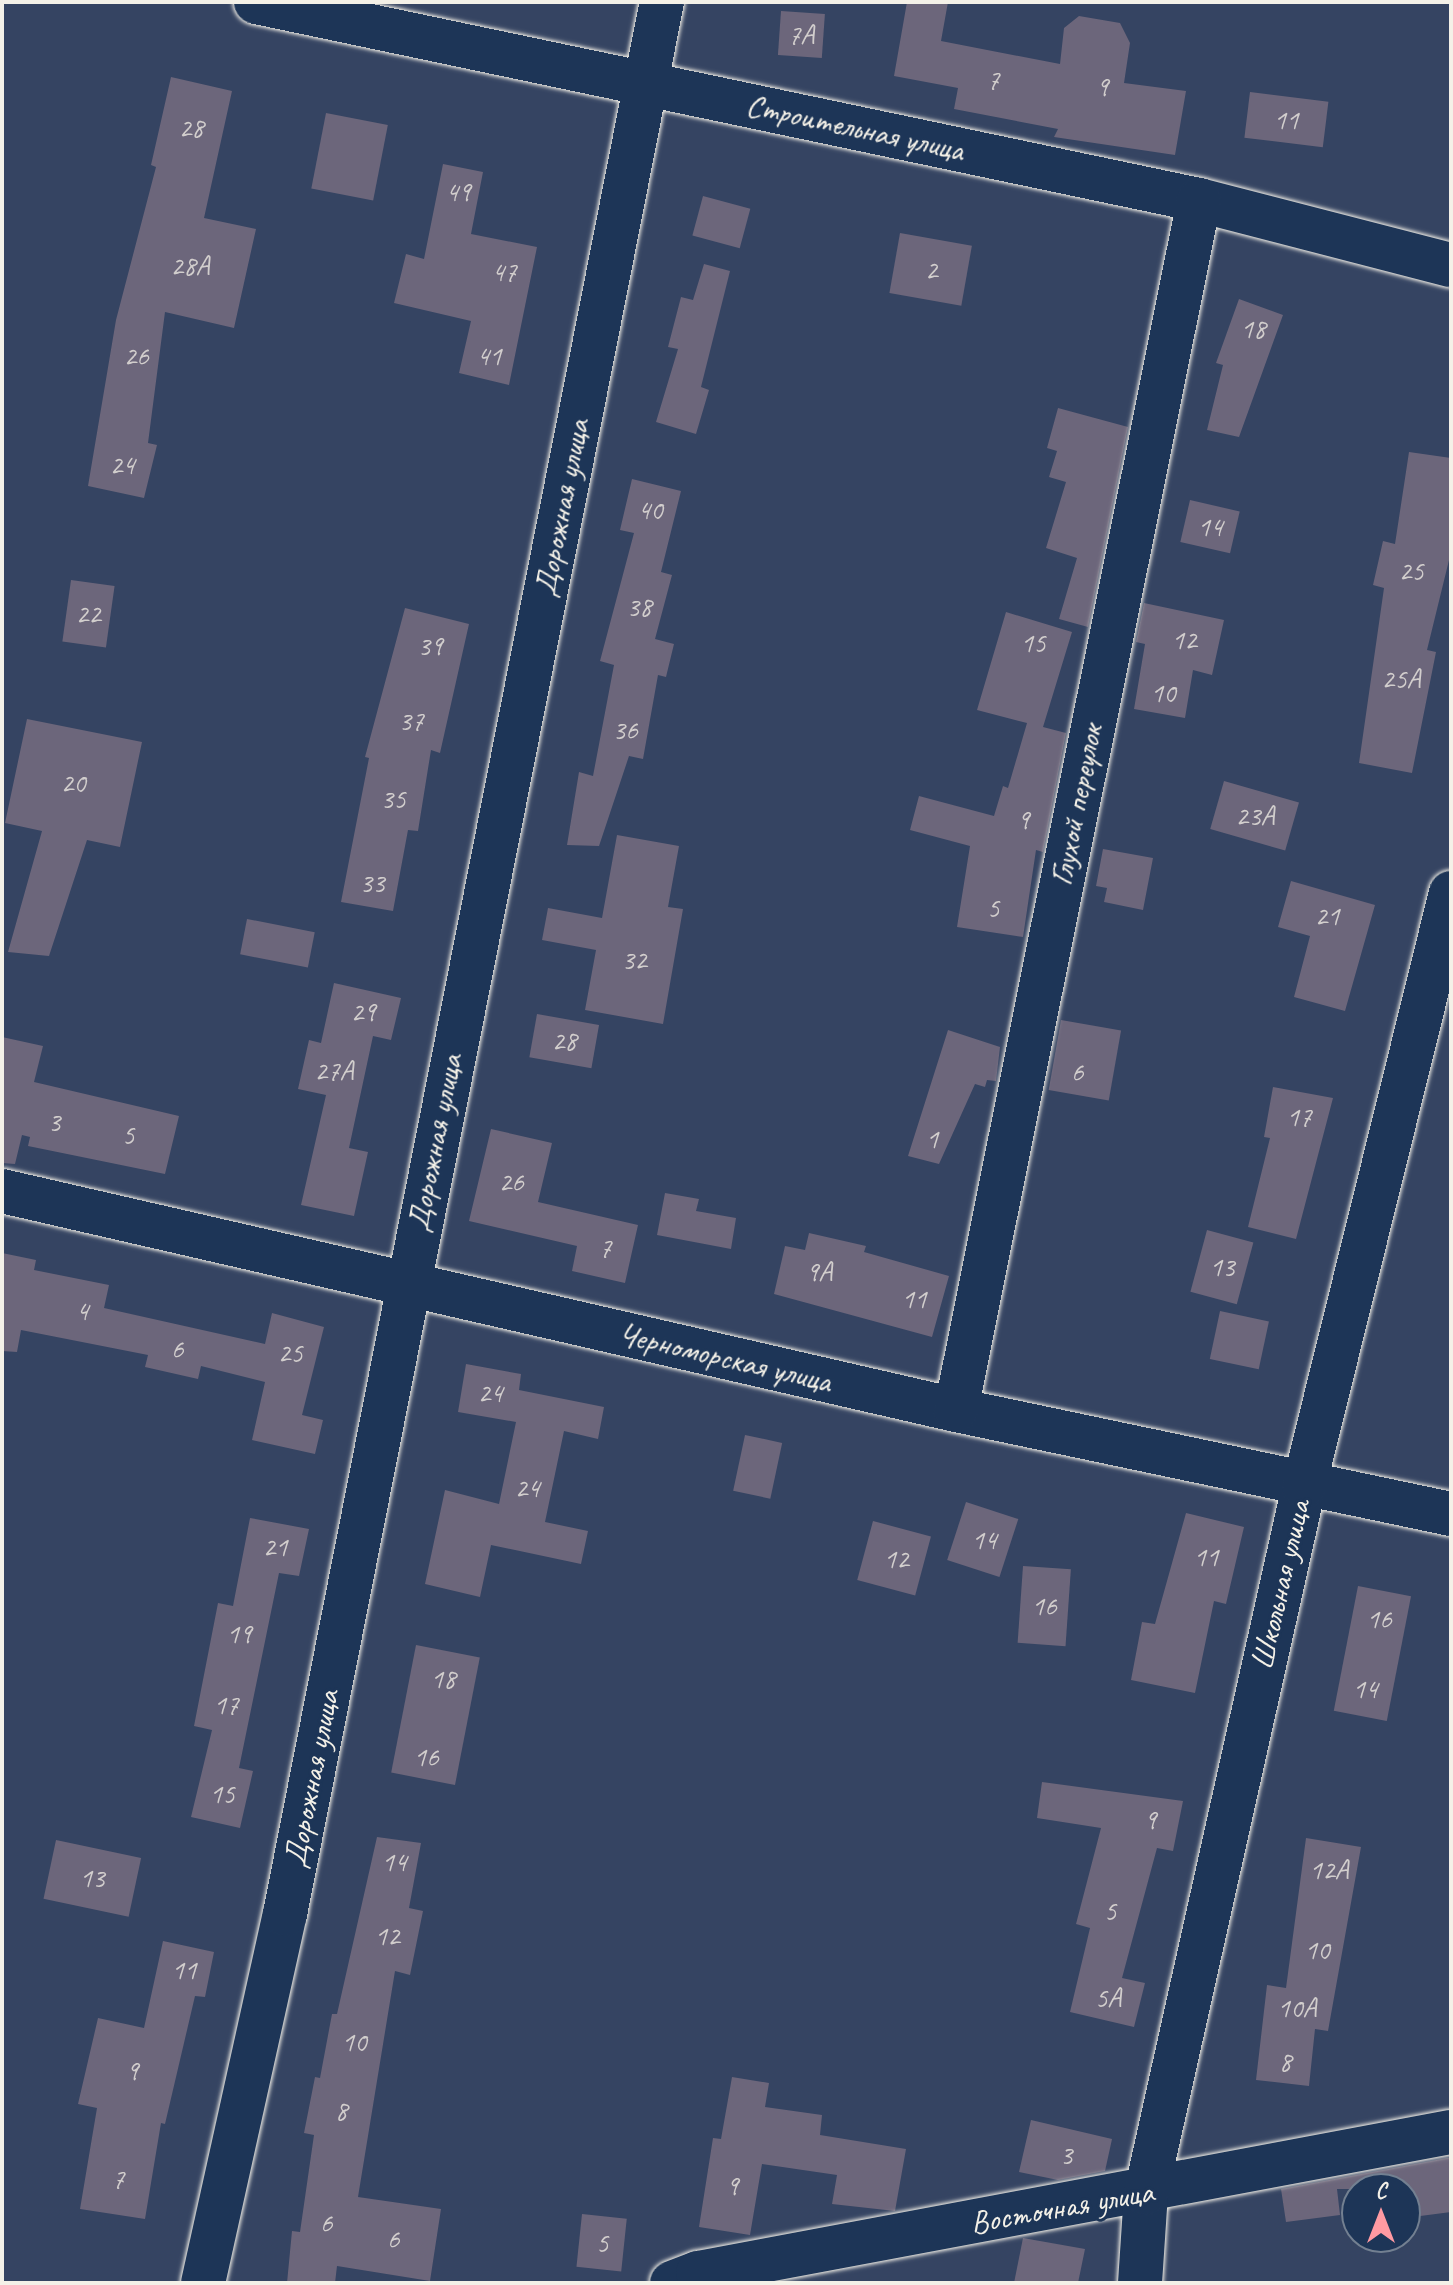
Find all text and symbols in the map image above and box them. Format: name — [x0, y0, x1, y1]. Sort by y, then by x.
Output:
house number: 7А — [788, 18, 814, 52]
house number: 7 — [987, 63, 999, 97]
house number: 9 — [1096, 70, 1108, 104]
street label: Строительная улица — [742, 86, 968, 170]
house number: 11 — [1273, 103, 1299, 137]
house number: 28 — [178, 111, 204, 145]
house number: 49 — [445, 175, 471, 209]
house number: 28А — [170, 249, 210, 283]
house number: 2 — [925, 253, 937, 287]
house number: 47 — [491, 255, 517, 289]
house number: 18 — [1240, 312, 1266, 346]
house number: 26 — [123, 339, 149, 373]
house number: 41 — [476, 339, 502, 373]
street label: Дорожная улица — [526, 415, 598, 601]
house number: 24 — [109, 448, 135, 482]
house number: 40 — [637, 493, 663, 527]
house number: 14 — [1197, 510, 1223, 544]
house number: 25 — [1398, 554, 1424, 588]
house number: 38 — [626, 590, 652, 624]
house number: 22 — [75, 597, 101, 631]
house number: 12 — [1171, 623, 1197, 657]
house number: 15 — [1020, 626, 1046, 660]
house number: 39 — [417, 629, 443, 663]
house number: 25А — [1381, 662, 1421, 696]
house number: 10 — [1150, 676, 1176, 710]
house number: 37 — [398, 704, 424, 738]
house number: 36 — [612, 713, 638, 747]
street label: Глухой переулок — [1043, 721, 1111, 889]
house number: 20 — [60, 766, 86, 800]
house number: 35 — [380, 782, 406, 816]
house number: 23А — [1235, 799, 1275, 833]
house number: 9 — [1017, 803, 1029, 837]
house number: 33 — [359, 866, 385, 900]
house number: 5 — [987, 891, 999, 925]
house number: 21 — [1314, 899, 1340, 933]
house number: 32 — [621, 943, 647, 977]
house number: 29 — [350, 995, 376, 1029]
house number: 28 — [551, 1024, 577, 1058]
street label: Дорожная улица — [399, 1050, 471, 1236]
house number: 27А — [314, 1054, 354, 1088]
house number: 6 — [1071, 1055, 1083, 1089]
house number: 17 — [1286, 1100, 1312, 1134]
house number: 3 — [48, 1105, 60, 1139]
house number: 5 — [122, 1118, 134, 1152]
house number: 1 — [926, 1122, 938, 1156]
house number: 26 — [498, 1165, 524, 1199]
house number: 7 — [599, 1231, 611, 1265]
house number: 13 — [1209, 1250, 1235, 1284]
house number: 9А — [806, 1255, 832, 1289]
house number: 11 — [901, 1282, 927, 1316]
house number: 4 — [76, 1294, 88, 1328]
street label: Черноморская улица — [614, 1315, 836, 1401]
house number: 6 — [171, 1332, 183, 1366]
house number: 25 — [277, 1336, 303, 1370]
house number: 24 — [477, 1376, 503, 1410]
house number: 24 — [514, 1471, 540, 1505]
street label: Школьная улица — [1243, 1496, 1319, 1674]
house number: 14 — [971, 1523, 997, 1557]
house number: 21 — [262, 1530, 288, 1564]
house number: 11 — [1193, 1540, 1219, 1574]
house number: 12 — [883, 1542, 909, 1576]
house number: 16 — [1031, 1589, 1057, 1623]
house number: 16 — [1366, 1602, 1392, 1636]
house number: 19 — [226, 1617, 252, 1651]
house number: 18 — [430, 1662, 456, 1696]
house number: 14 — [1352, 1672, 1378, 1706]
street label: Дорожная улица — [276, 1686, 348, 1872]
house number: 17 — [213, 1688, 239, 1722]
house number: 16 — [413, 1740, 439, 1774]
house number: 15 — [209, 1777, 235, 1811]
house number: 9 — [1144, 1803, 1156, 1837]
house number: 14 — [381, 1845, 407, 1879]
house number: 12А — [1309, 1853, 1349, 1887]
house number: 13 — [79, 1861, 105, 1895]
house number: 5 — [1104, 1894, 1116, 1928]
house number: 12 — [374, 1919, 400, 1953]
house number: 10 — [1304, 1933, 1330, 1967]
house number: 11 — [171, 1953, 197, 1987]
house number: 5А — [1095, 1981, 1121, 2015]
house number: 10А — [1277, 1991, 1317, 2025]
house number: 10 — [341, 2025, 367, 2059]
house number: 8 — [1279, 2045, 1291, 2079]
house number: 9 — [126, 2054, 138, 2088]
house number: 8 — [335, 2094, 347, 2128]
house number: 3 — [1060, 2138, 1072, 2172]
house number: 7 — [112, 2162, 124, 2196]
house number: 9 — [726, 2169, 738, 2203]
street label: Восточная улица — [966, 2173, 1158, 2243]
north arrow — [1341, 2173, 1421, 2253]
text: С — [1376, 2177, 1386, 2205]
house number: 6 — [320, 2206, 332, 2240]
house number: 6 — [387, 2222, 399, 2256]
house number: 5 — [596, 2226, 608, 2260]

